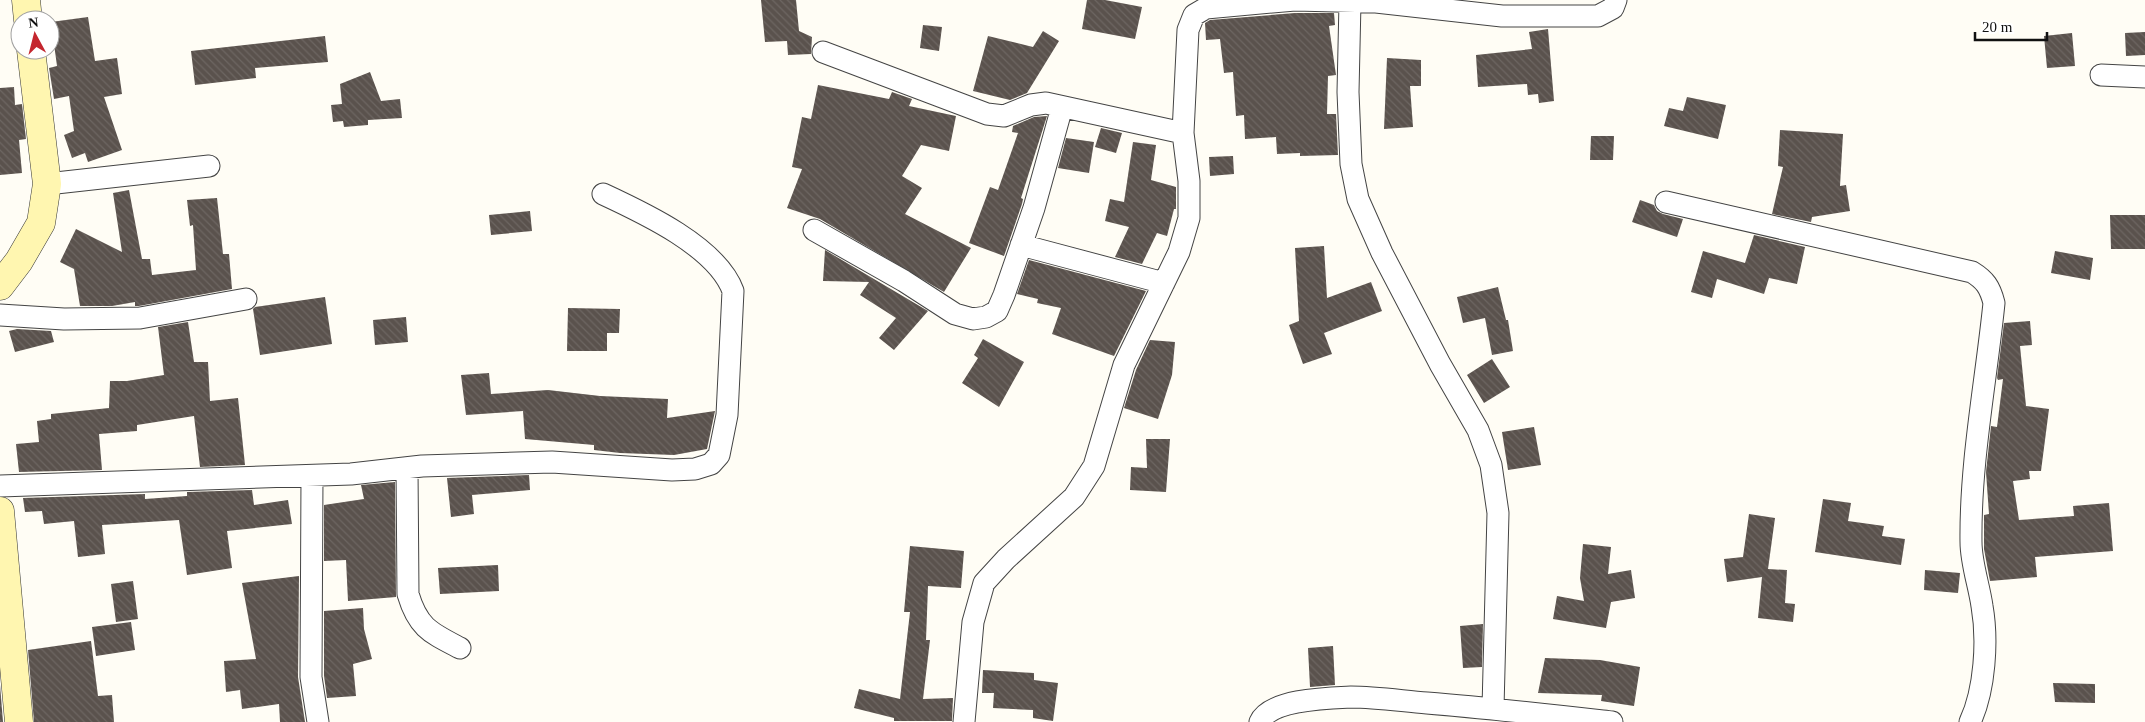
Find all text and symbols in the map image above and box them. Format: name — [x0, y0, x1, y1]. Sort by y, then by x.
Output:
north arrow — [10, 10, 60, 60]
scale bar — [1975, 10, 2048, 42]
text: N — [28, 15, 39, 31]
text: 20 m — [1982, 19, 2013, 35]

